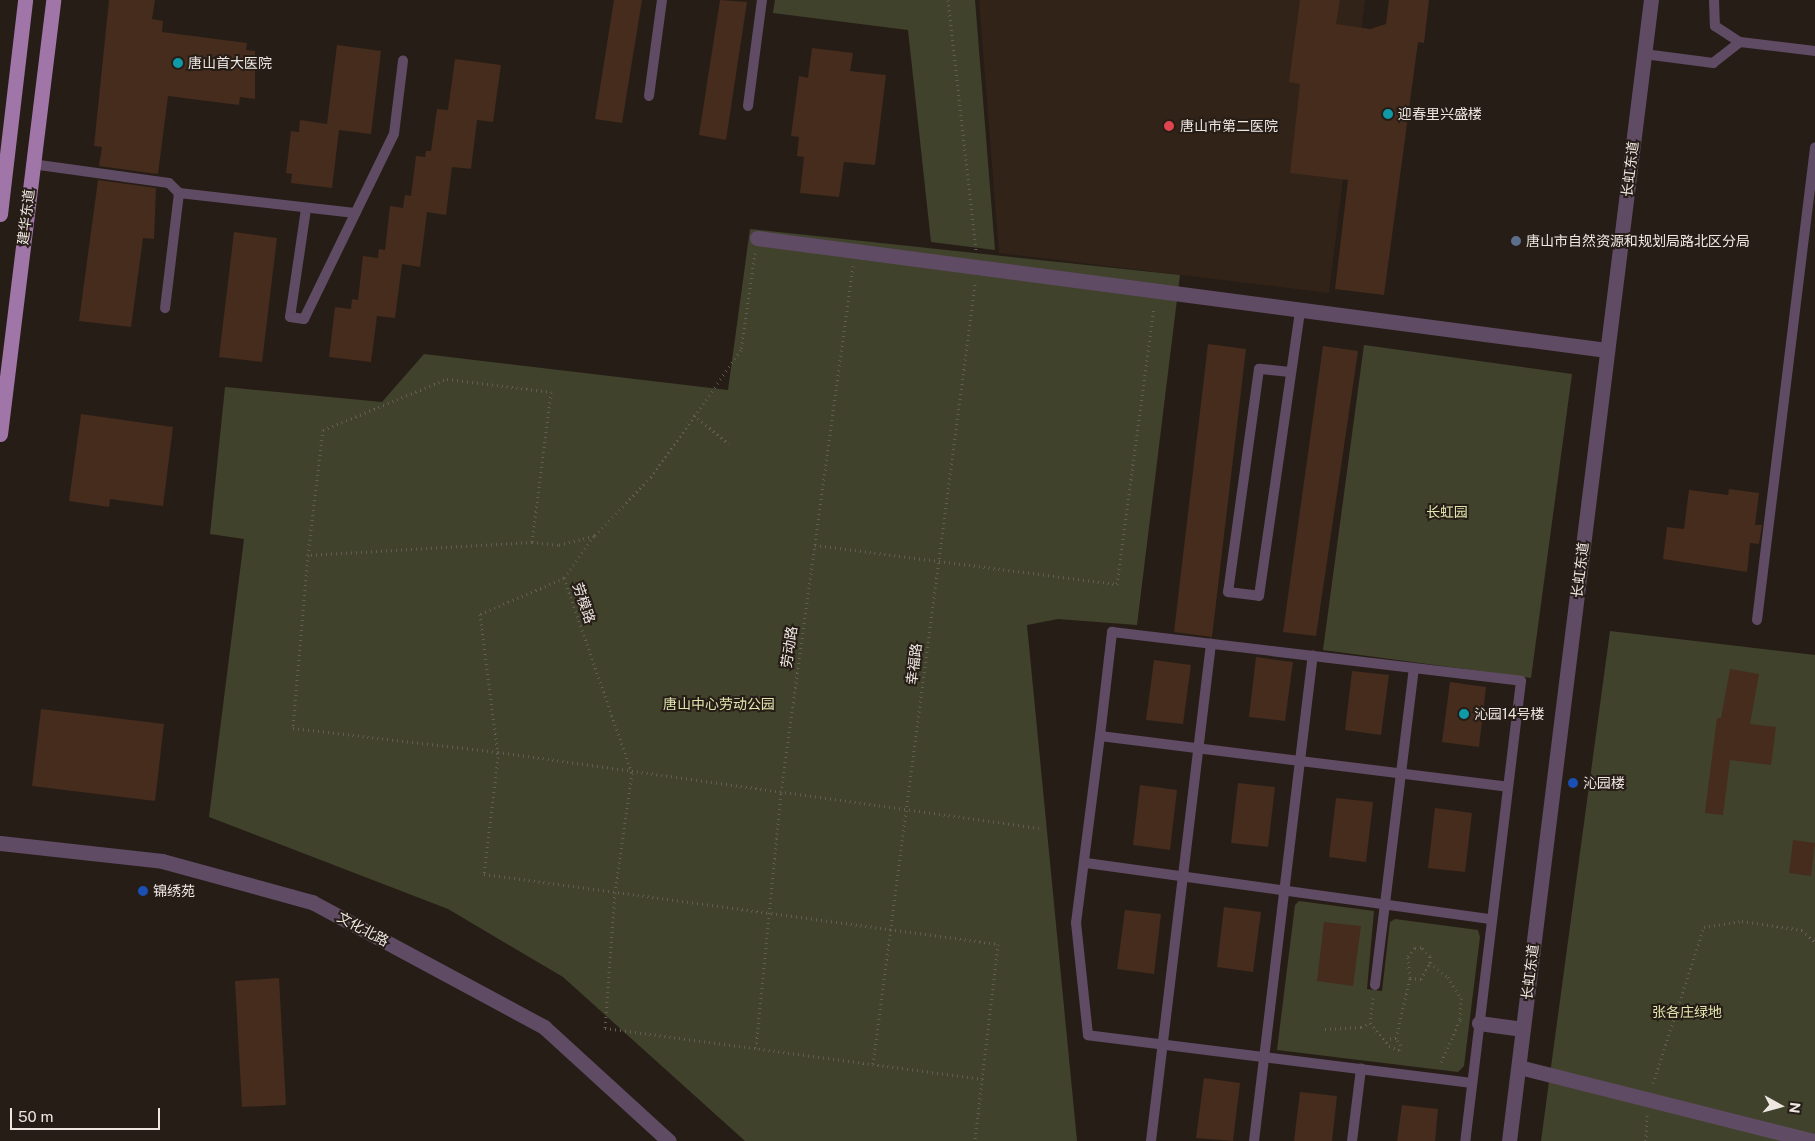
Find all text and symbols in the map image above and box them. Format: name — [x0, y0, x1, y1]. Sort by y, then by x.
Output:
place label: 唐山首大医院 — [188, 55, 272, 71]
marker: 唐山首大医院 — [172, 57, 184, 69]
place label: 迎春里兴盛楼 — [1398, 106, 1482, 122]
marker: 迎春里兴盛楼 — [1382, 108, 1394, 120]
place label: 唐山市第二医院 — [1180, 118, 1278, 134]
marker: 唐山市第二医院 — [1162, 119, 1176, 133]
street label: 长虹东道 — [1618, 140, 1642, 198]
street label: 建华东道 — [14, 188, 38, 246]
place label: 唐山市自然资源和规划局路北区分局 — [1526, 233, 1750, 249]
marker: 唐山市自然资源和规划局路北区分局 — [1510, 235, 1522, 247]
park label: 长虹园 — [1426, 504, 1468, 520]
street label: 长虹东道 — [1568, 541, 1592, 599]
street label: 劳模路 — [569, 580, 599, 626]
street label: 劳动路 — [778, 625, 800, 669]
street label: 幸福路 — [903, 642, 925, 686]
park label: 唐山中心劳动公园 — [663, 696, 775, 712]
place label: 沁园14号楼 — [1474, 706, 1544, 722]
marker: 沁园14号楼 — [1458, 708, 1470, 720]
place label: 沁园楼 — [1583, 775, 1625, 791]
marker: 沁园楼 — [1567, 777, 1579, 789]
place label: 锦绣苑 — [153, 883, 195, 899]
marker: 锦绣苑 — [137, 885, 149, 897]
street label: 文化北路 — [334, 908, 392, 950]
street label: 长虹东道 — [1518, 943, 1542, 1001]
park label: 张各庄绿地 — [1652, 1004, 1722, 1020]
north arrow — [1755, 1081, 1805, 1131]
scale bar — [12, 1098, 162, 1130]
text: N — [1786, 1101, 1803, 1114]
text: 50 m — [18, 1108, 53, 1125]

